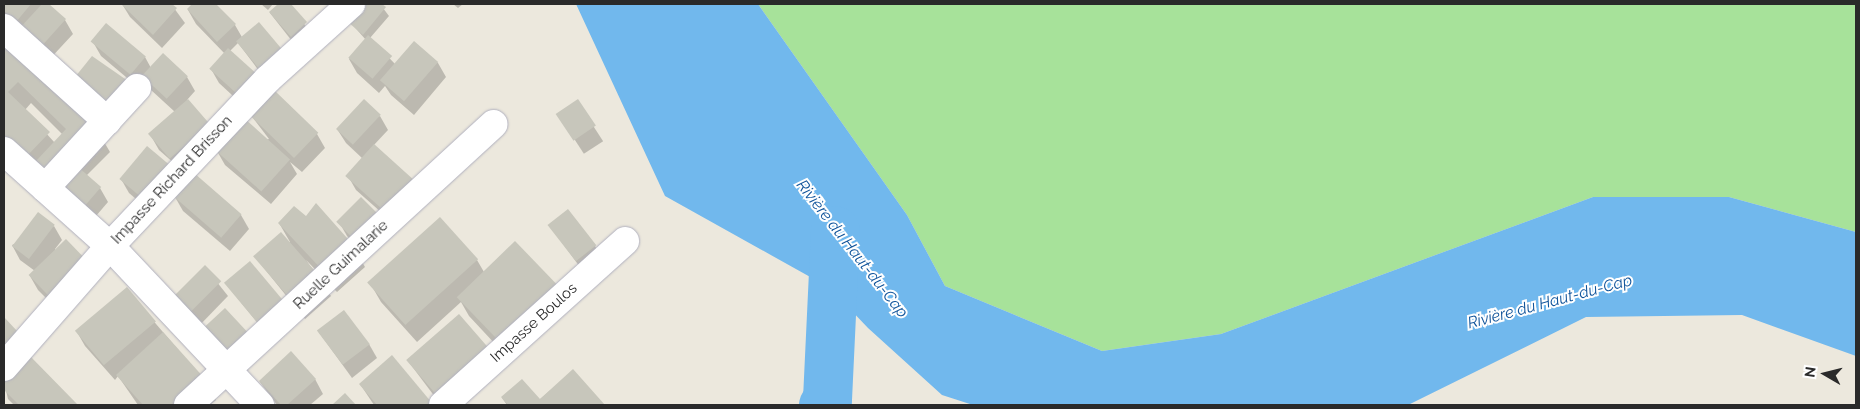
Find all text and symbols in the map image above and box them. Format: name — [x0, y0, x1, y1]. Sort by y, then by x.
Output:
street label: Impasse Richard Brisson — [108, 112, 236, 248]
water label: Rivière du Haut-du-Cap — [792, 176, 912, 322]
street label: Ruelle Guimalarie — [290, 217, 392, 313]
water label: Rivière du Haut-du-Cap — [1466, 271, 1634, 333]
street label: Impasse Boulos — [487, 279, 581, 367]
north arrow — [1800, 349, 1850, 399]
text: N — [1801, 366, 1819, 378]

